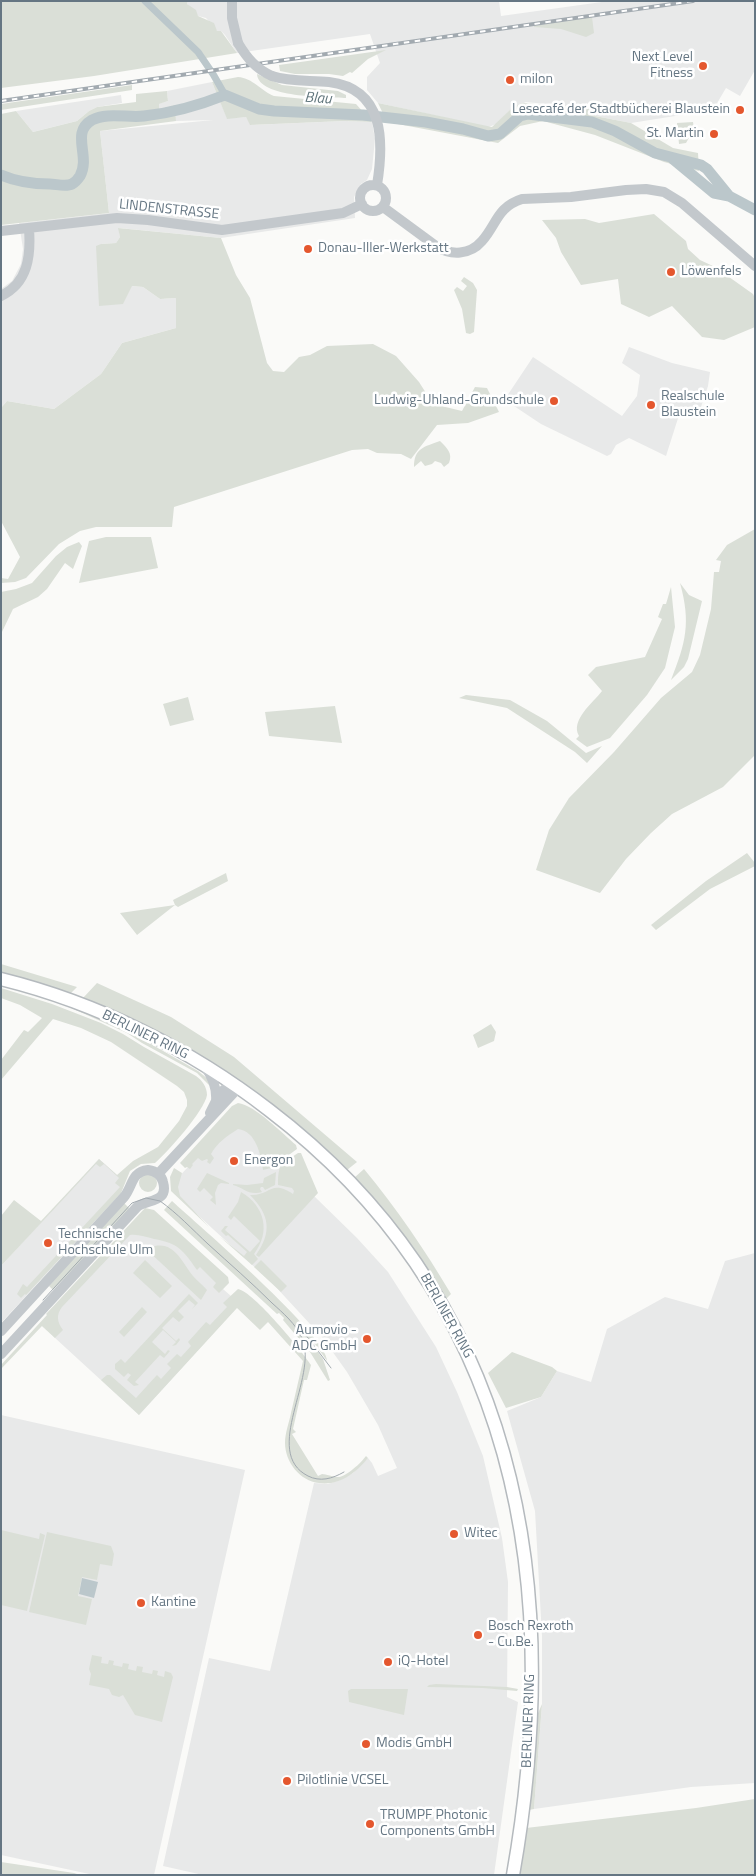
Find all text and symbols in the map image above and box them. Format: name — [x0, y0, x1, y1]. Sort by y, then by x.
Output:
place label: Next Level Fitness — [632, 50, 693, 82]
marker: Next Level Fitness — [697, 60, 709, 72]
place label: milon — [520, 72, 553, 88]
marker: milon — [504, 74, 516, 86]
water label: Blau — [304, 89, 332, 109]
place label: Lesecafé der Stadtbücherei Blaustein — [512, 102, 730, 118]
marker: Lesecafé der Stadtbücherei Blaustein — [734, 104, 746, 116]
place label: St. Martin — [646, 126, 704, 142]
marker: St. Martin — [708, 128, 720, 140]
street label: LINDENSTRASSE — [118, 196, 220, 224]
place label: Donau-Iller-Werkstatt — [318, 241, 449, 257]
marker: Donau-Iller-Werkstatt — [302, 243, 314, 255]
place label: Löwenfels — [681, 264, 741, 280]
marker: Löwenfels — [665, 266, 677, 278]
place label: Realschule Blaustein — [661, 389, 725, 422]
place label: Ludwig-Uhland-Grundschule — [374, 393, 544, 409]
marker: Ludwig-Uhland-Grundschule — [548, 395, 560, 407]
marker: Realschule Blaustein — [645, 399, 657, 411]
street label: BERLINER RING — [99, 1007, 191, 1063]
place label: Energon — [244, 1153, 293, 1169]
marker: Energon — [228, 1155, 240, 1167]
place label: Technische Hochschule Ulm — [58, 1227, 153, 1260]
marker: Technische Hochschule Ulm — [42, 1237, 54, 1249]
street label: BERLINER RING — [416, 1271, 476, 1361]
place label: Aumovio - ADC GmbH — [292, 1323, 357, 1355]
marker: Aumovio - ADC GmbH — [361, 1333, 373, 1345]
place label: Witec — [464, 1526, 498, 1542]
marker: Witec — [448, 1528, 460, 1540]
place label: Kantine — [151, 1595, 196, 1611]
marker: Kantine — [135, 1597, 147, 1609]
place label: Bosch Rexroth - Cu.Be. — [488, 1619, 574, 1651]
marker: Bosch Rexroth - Cu.Be. — [472, 1629, 484, 1641]
place label: iQ-Hotel — [398, 1654, 448, 1670]
marker: iQ-Hotel — [382, 1656, 394, 1668]
street label: BERLINER RING — [519, 1674, 539, 1768]
place label: Modis GmbH — [376, 1736, 452, 1752]
marker: Modis GmbH — [360, 1738, 372, 1750]
place label: Pilotlinie VCSEL — [297, 1773, 389, 1789]
marker: Pilotlinie VCSEL — [281, 1775, 293, 1787]
place label: TRUMPF Photonic Components GmbH — [380, 1808, 495, 1840]
marker: TRUMPF Photonic Components GmbH — [364, 1818, 376, 1830]

